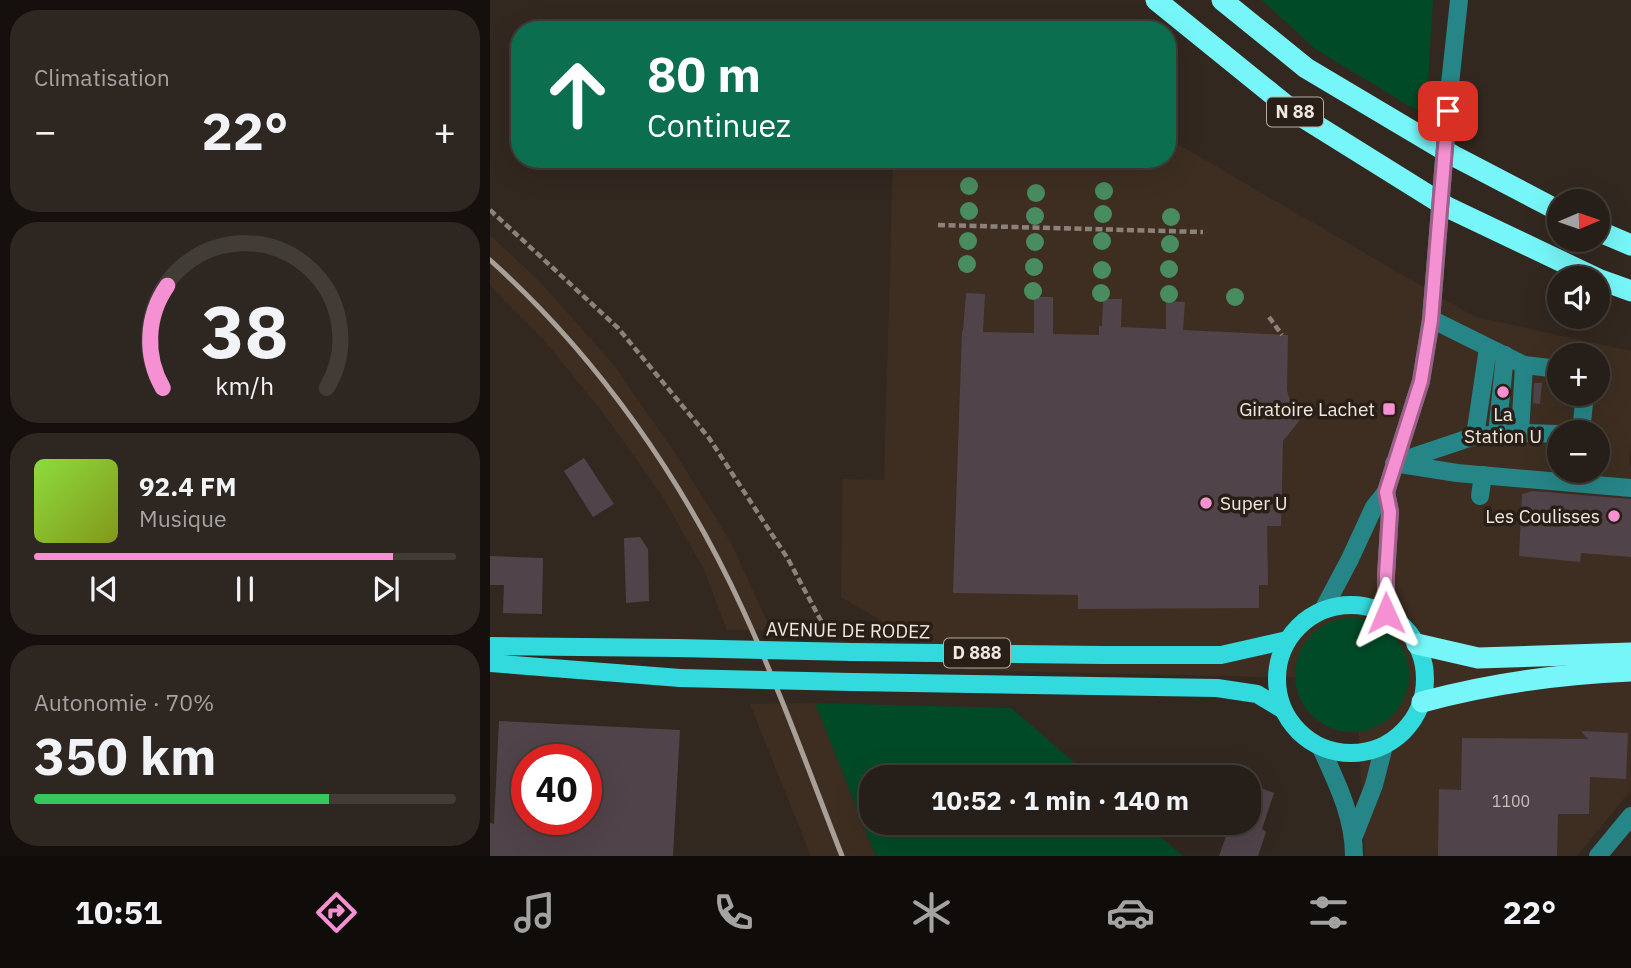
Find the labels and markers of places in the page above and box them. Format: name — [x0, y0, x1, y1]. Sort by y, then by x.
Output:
pin — [1418, 81, 1478, 141]
marker: La Station U — [1495, 384, 1511, 400]
place label: Giratoire Lachet — [1239, 397, 1375, 421]
marker: Giratoire Lachet — [1381, 401, 1397, 417]
place label: La Station U — [1464, 402, 1542, 448]
place label: Super U — [1220, 491, 1288, 515]
marker: Super U — [1198, 495, 1214, 511]
place label: Les Coulisses — [1485, 504, 1600, 528]
marker: Les Coulisses — [1606, 508, 1622, 524]

